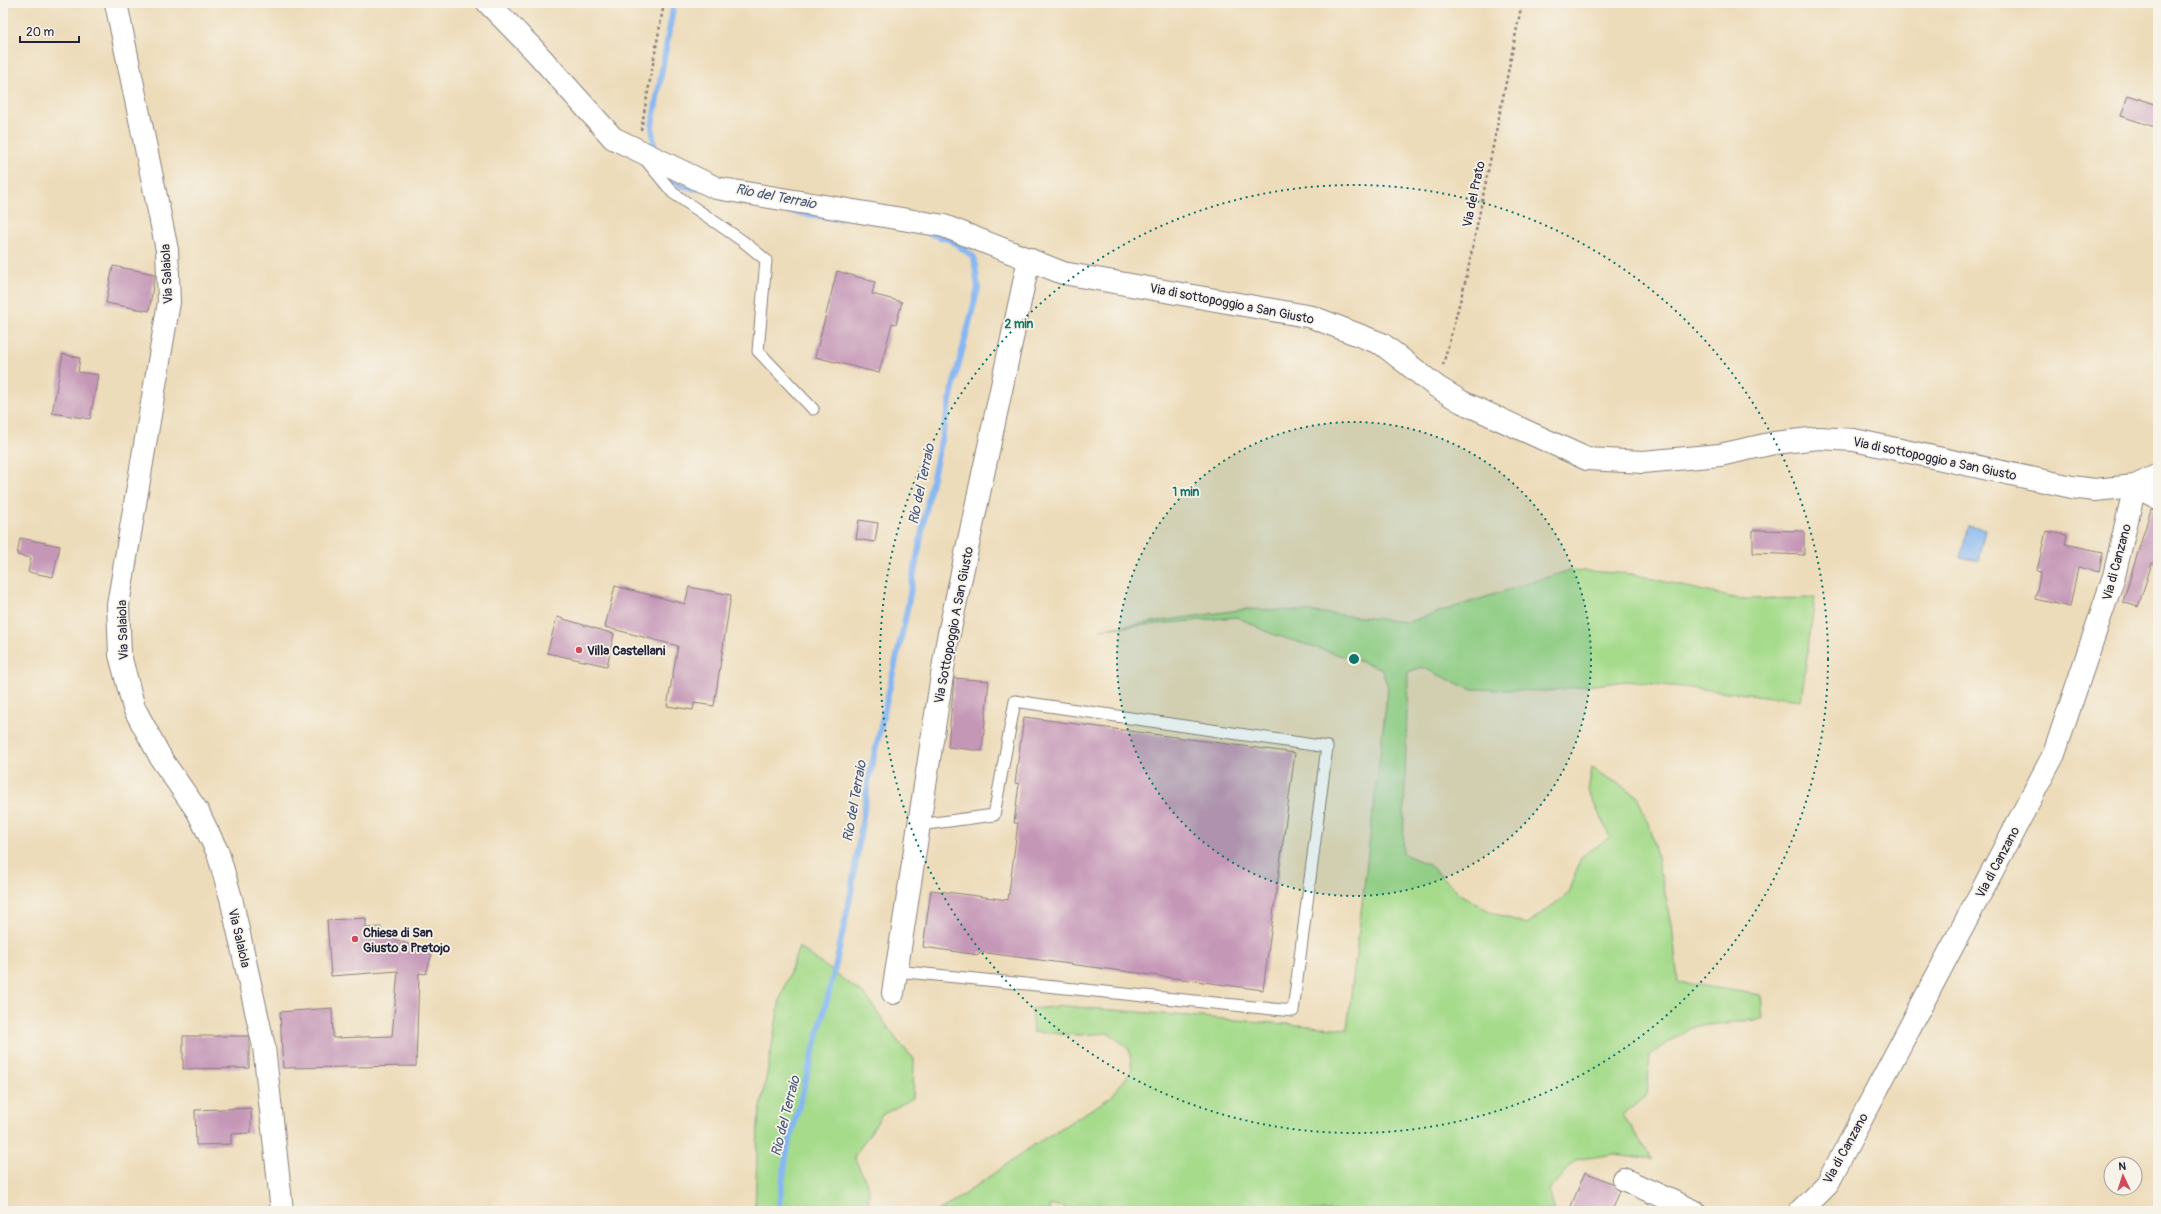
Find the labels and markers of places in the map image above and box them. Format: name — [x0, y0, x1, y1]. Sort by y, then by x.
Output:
place label: Villa Castellani — [587, 643, 666, 659]
marker: Villa Castellani — [574, 645, 584, 655]
centre of rings — [1347, 652, 1361, 666]
place label: Chiesa di San Giusto a Pretojo — [363, 925, 450, 956]
marker: Chiesa di San Giusto a Pretojo — [350, 934, 360, 944]

